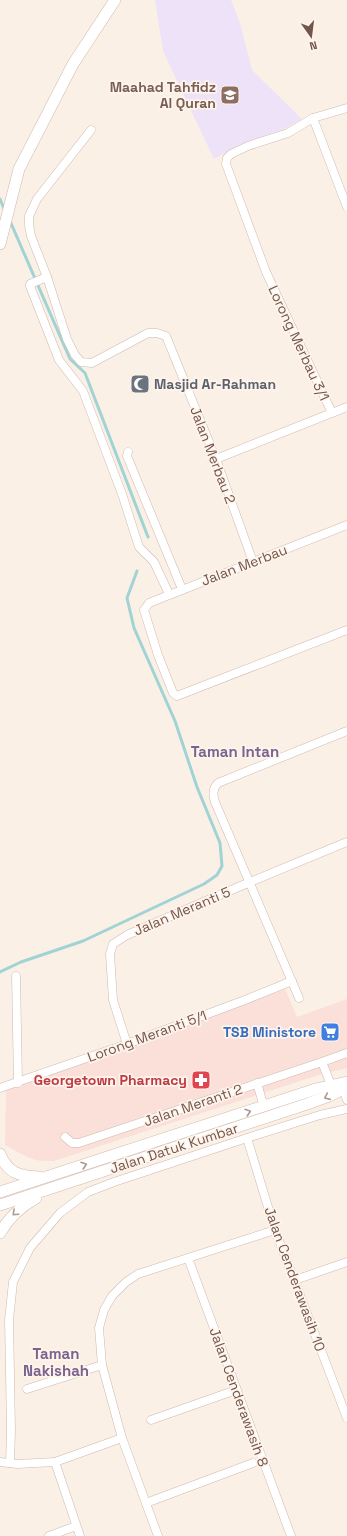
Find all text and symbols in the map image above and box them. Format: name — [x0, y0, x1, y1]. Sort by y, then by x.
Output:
north arrow — [291, 16, 331, 56]
text: N — [308, 38, 319, 53]
place label: Maahad Tahfidz Al Quran — [110, 78, 216, 112]
school or university icon: Maahad Tahfidz Al Quran — [219, 84, 241, 106]
street label: Lorong Merbau 3/1 — [264, 282, 334, 404]
mosque icon: Masjid Ar-Rahman — [129, 373, 151, 395]
place label: Masjid Ar-Rahman — [154, 375, 276, 393]
street label: Jalan Merbau 2 — [186, 404, 240, 506]
street label: Jalan Merbau — [198, 540, 290, 590]
district label: Taman Intan — [191, 742, 279, 761]
street label: Jalan Meranti 5 — [131, 883, 233, 939]
street label: Lorong Meranti 5/1 — [85, 1006, 209, 1066]
supermarket icon: TSB Ministore — [319, 1021, 341, 1043]
place label: TSB Ministore — [223, 1023, 316, 1041]
pharmacy icon: Georgetown Pharmacy — [190, 1069, 212, 1091]
place label: Georgetown Pharmacy — [34, 1071, 187, 1089]
street label: Jalan Meranti 2 — [141, 1080, 245, 1130]
one-way arrow — [324, 1092, 331, 1100]
one-way arrow — [244, 1108, 251, 1117]
street label: Jalan Datuk Kumbar — [107, 1119, 241, 1177]
one-way arrow — [81, 1161, 88, 1170]
street label: Jalan Cenderawasih 10 — [260, 1204, 330, 1354]
one-way arrow — [12, 1208, 20, 1216]
street label: Jalan Cenderawasih 8 — [205, 1325, 273, 1469]
district label: Taman Nakishah — [23, 1344, 89, 1380]

